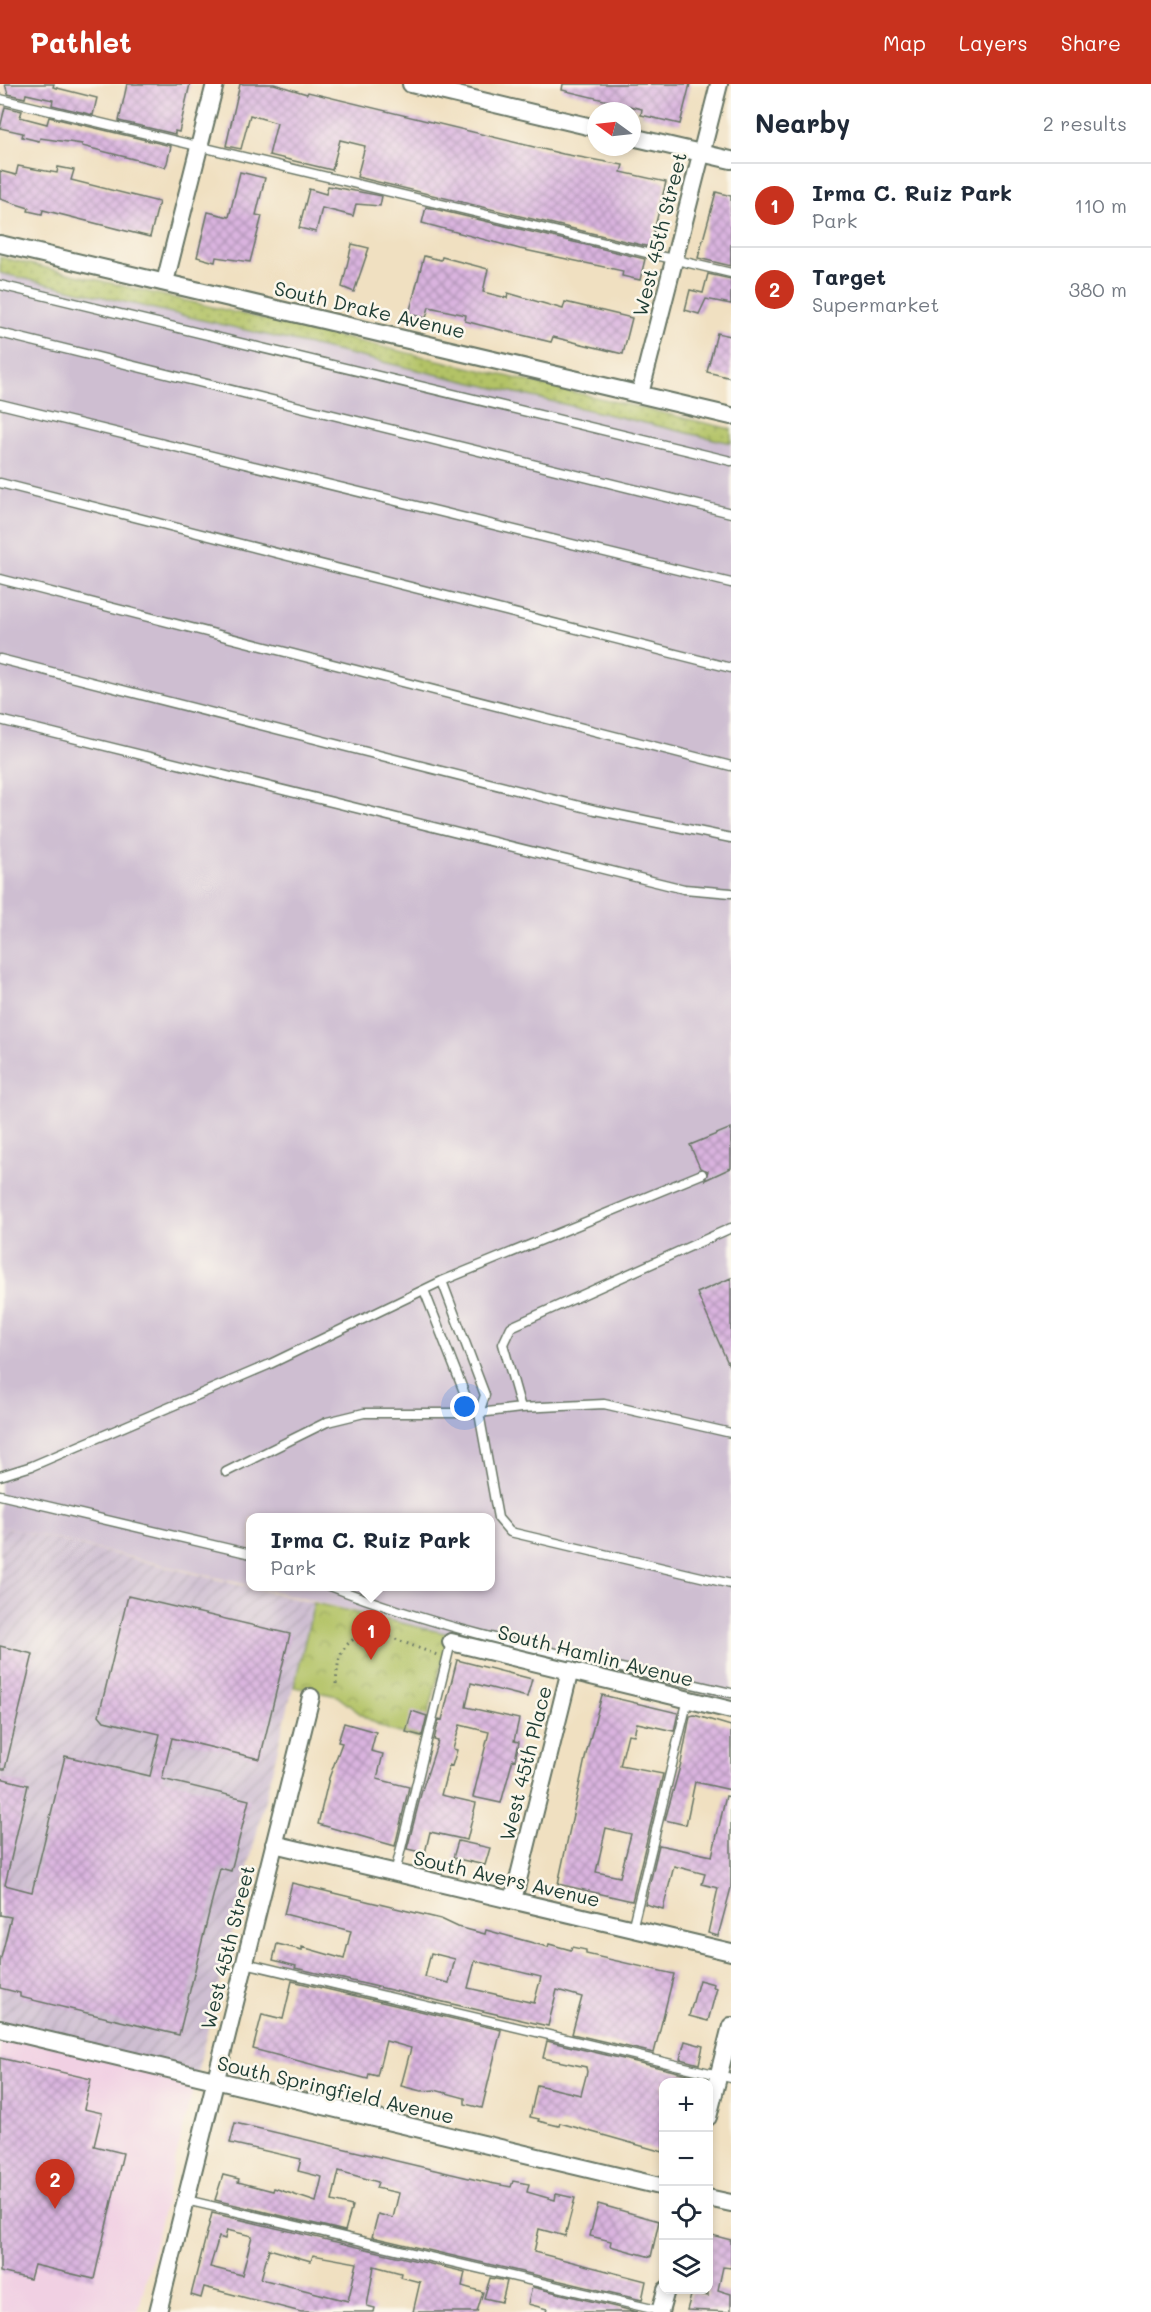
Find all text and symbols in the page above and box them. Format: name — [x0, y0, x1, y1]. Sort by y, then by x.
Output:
text: Pathlet — [30, 24, 132, 60]
text: Map — [883, 29, 926, 56]
text: Layers — [959, 29, 1028, 56]
text: Share — [1061, 29, 1121, 56]
north arrow — [587, 102, 641, 156]
text: Nearby — [755, 106, 850, 140]
text: 2 results — [1043, 110, 1127, 136]
street label: West 45th Street — [626, 149, 692, 319]
text: Irma C. Ruiz Park — [812, 178, 1012, 207]
text: 1 — [770, 192, 779, 218]
text: 110 m — [1074, 192, 1127, 218]
text: Park — [812, 207, 857, 233]
text: Target — [812, 262, 886, 291]
street label: South Drake Avenue — [272, 274, 468, 344]
text: 2 — [769, 276, 780, 302]
text: 380 m — [1069, 276, 1127, 302]
text: Supermarket — [812, 291, 939, 317]
your location — [450, 1392, 479, 1421]
popup — [246, 1513, 495, 1591]
text: Irma C. Ruiz Park — [270, 1525, 471, 1554]
text: Park — [270, 1554, 316, 1580]
pin: 1 — [352, 1610, 391, 1660]
street label: South Hamlin Avenue — [495, 1618, 697, 1692]
street label: West 45th Place — [493, 1683, 557, 1843]
street label: South Avers Avenue — [411, 1844, 603, 1912]
street label: West 45th Street — [194, 1862, 260, 2032]
street label: South Springfield Avenue — [215, 2049, 457, 2129]
map controls — [659, 2078, 713, 2294]
button: + — [659, 2078, 713, 2132]
button: − — [659, 2132, 713, 2186]
pin: 2 — [36, 2160, 74, 2209]
button: locate — [659, 2186, 713, 2240]
button: layers — [659, 2240, 713, 2294]

